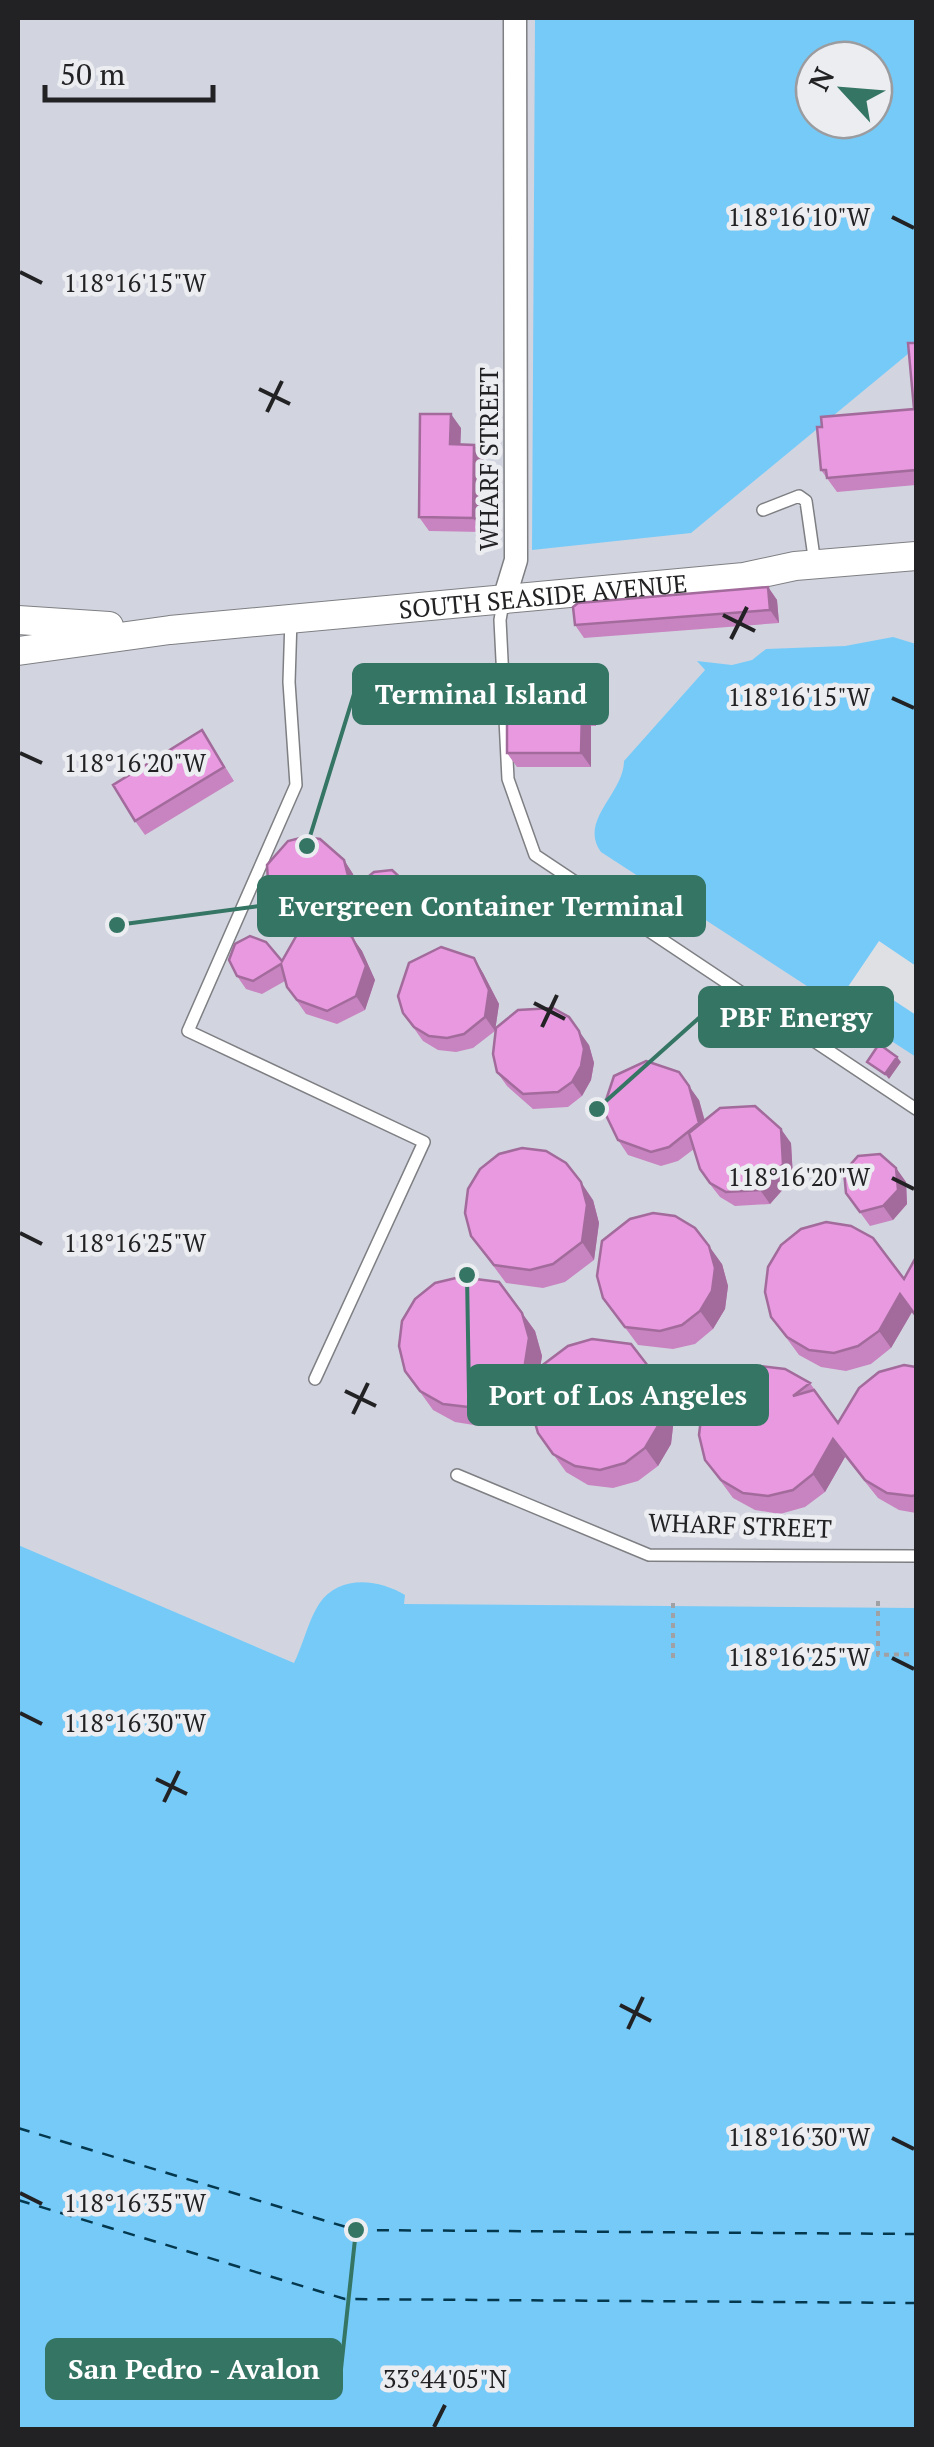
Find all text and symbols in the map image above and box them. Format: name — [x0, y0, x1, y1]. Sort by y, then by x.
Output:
scale bar — [45, 40, 212, 102]
north arrow — [794, 40, 894, 140]
text: 50 m — [60, 54, 125, 94]
text: N — [800, 61, 842, 96]
text: 118°16'10"W — [728, 200, 871, 233]
text: 118°16'15"W — [64, 266, 207, 299]
street label: WHARF STREET — [472, 367, 505, 551]
street label: SOUTH SEASIDE AVENUE — [397, 566, 689, 625]
callout: Terminal Island — [354, 665, 607, 723]
text: Terminal Island — [375, 675, 588, 712]
text: 118°16'15"W — [728, 680, 871, 713]
text: 118°16'20"W — [64, 746, 207, 779]
callout: Evergreen Container Terminal — [259, 877, 704, 935]
text: Evergreen Container Terminal — [278, 887, 684, 924]
callout: PBF Energy — [700, 988, 892, 1046]
text: PBF Energy — [720, 998, 873, 1035]
text: 118°16'20"W — [728, 1160, 871, 1193]
text: 118°16'25"W — [64, 1226, 207, 1259]
callout: Port of Los Angeles — [469, 1366, 767, 1424]
text: Port of Los Angeles — [489, 1376, 747, 1413]
street label: WHARF STREET — [648, 1505, 832, 1545]
text: 118°16'25"W — [728, 1640, 871, 1673]
text: 118°16'30"W — [64, 1706, 207, 1739]
text: 118°16'30"W — [728, 2120, 871, 2153]
text: 118°16'35"W — [64, 2186, 207, 2219]
callout: San Pedro - Avalon — [47, 2340, 341, 2398]
text: San Pedro - Avalon — [68, 2350, 320, 2387]
text: 33°44'05"N — [383, 2362, 507, 2395]

